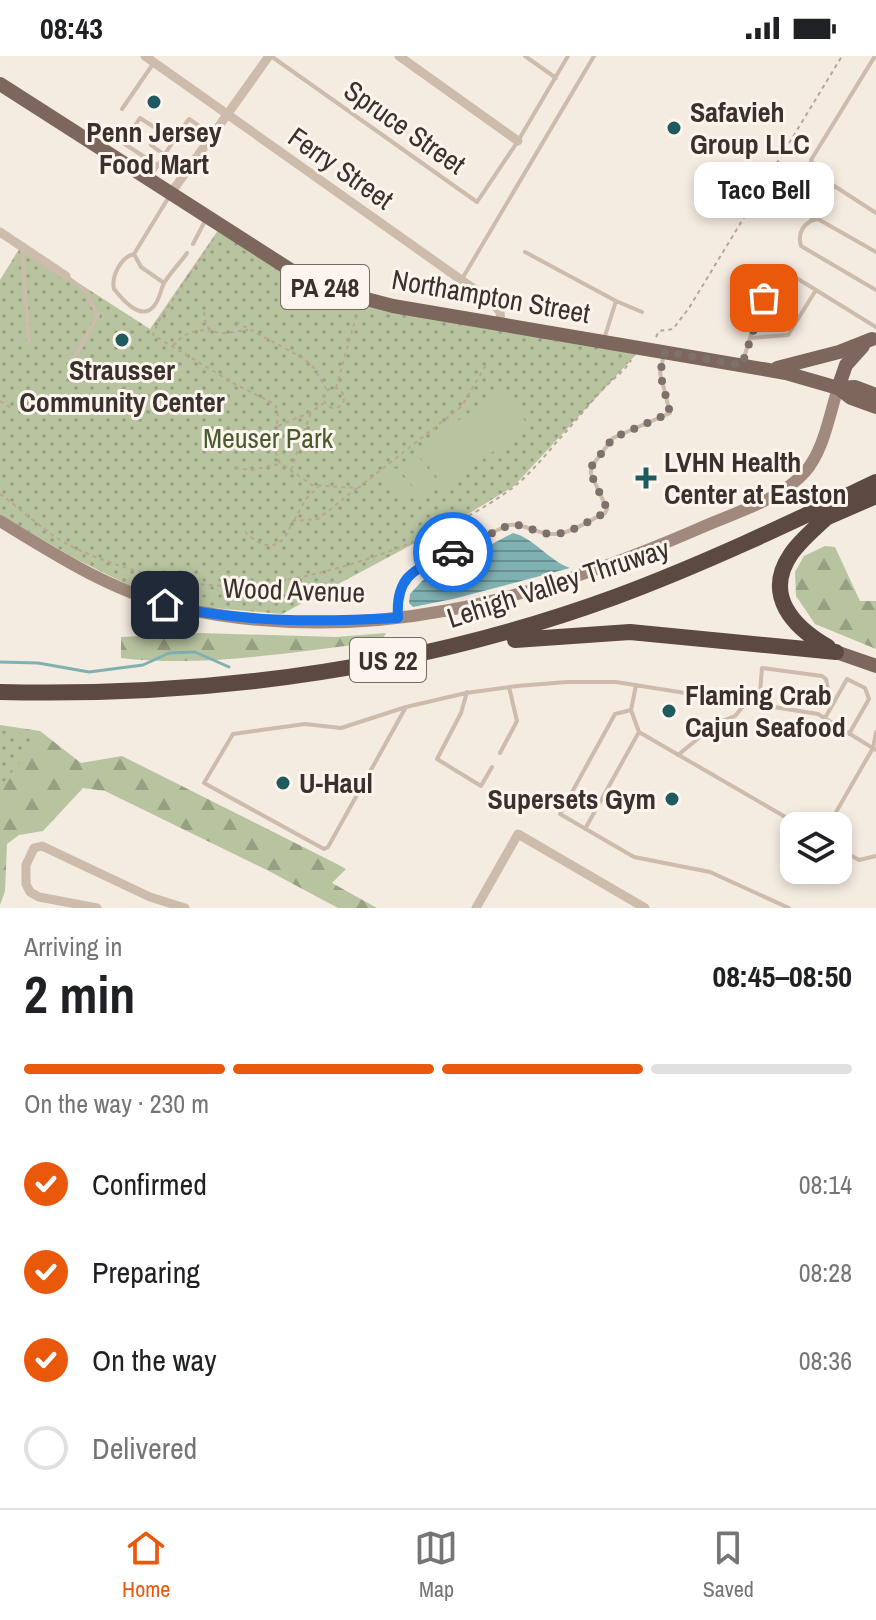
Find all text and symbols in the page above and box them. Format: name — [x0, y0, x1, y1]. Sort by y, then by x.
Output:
text: 08:43 — [40, 8, 103, 48]
street label: Spruce Street — [337, 71, 473, 183]
marker: Penn Jersey Food Mart — [145, 93, 163, 111]
place label: Safavieh Group LLC — [690, 93, 810, 163]
place label: Penn Jersey Food Mart — [86, 113, 222, 183]
street label: Ferry Street — [281, 118, 401, 218]
marker: Safavieh Group LLC — [665, 119, 683, 137]
callout: Taco Bell — [694, 162, 834, 218]
text: Taco Bell — [717, 172, 811, 207]
street label: Northampton Street — [389, 260, 593, 332]
pin — [730, 264, 798, 332]
road number: PA 248 — [281, 265, 369, 309]
icon: bag — [742, 276, 786, 320]
marker: Strausser Community Center — [113, 331, 131, 349]
place label: Strausser Community Center — [19, 351, 225, 421]
park label: Meuser Park — [203, 419, 334, 457]
place label: LVHN Health Center at Easton — [664, 443, 846, 513]
marker: LVHN Health Center at Easton — [635, 467, 657, 489]
courier — [413, 512, 493, 592]
street label: Lehigh Valley Thruway — [442, 529, 674, 637]
icon: car — [431, 530, 475, 574]
street label: Wood Avenue — [222, 569, 366, 611]
pin — [131, 571, 199, 639]
icon: home — [143, 583, 187, 627]
road number: US 22 — [350, 638, 426, 682]
place label: Flaming Crab Cajun Seafood — [685, 676, 846, 746]
marker: Flaming Crab Cajun Seafood — [660, 702, 678, 720]
place label: U-Haul — [299, 764, 373, 802]
marker: U-Haul — [274, 774, 292, 792]
place label: Supersets Gym — [488, 780, 656, 818]
marker: Supersets Gym — [663, 790, 681, 808]
map controls — [780, 812, 852, 884]
button: layers — [780, 812, 852, 884]
text: Arriving in — [24, 929, 122, 964]
text: 08:45–08:50 — [713, 956, 852, 996]
text: 2 min — [24, 959, 135, 1029]
text: On the way · 230 m — [24, 1086, 209, 1121]
icon: check — [24, 1162, 68, 1206]
text: Confirmed — [92, 1164, 207, 1204]
text: 08:14 — [799, 1167, 852, 1202]
icon: check — [24, 1250, 68, 1294]
text: Preparing — [92, 1252, 200, 1292]
text: 08:28 — [799, 1255, 852, 1290]
icon: check — [24, 1338, 68, 1382]
text: On the way — [92, 1340, 216, 1380]
text: 08:36 — [799, 1343, 852, 1378]
text: Delivered — [92, 1428, 197, 1468]
tab: Home — [122, 1526, 170, 1604]
tab: Map — [414, 1526, 458, 1604]
tab: Saved — [703, 1526, 754, 1604]

